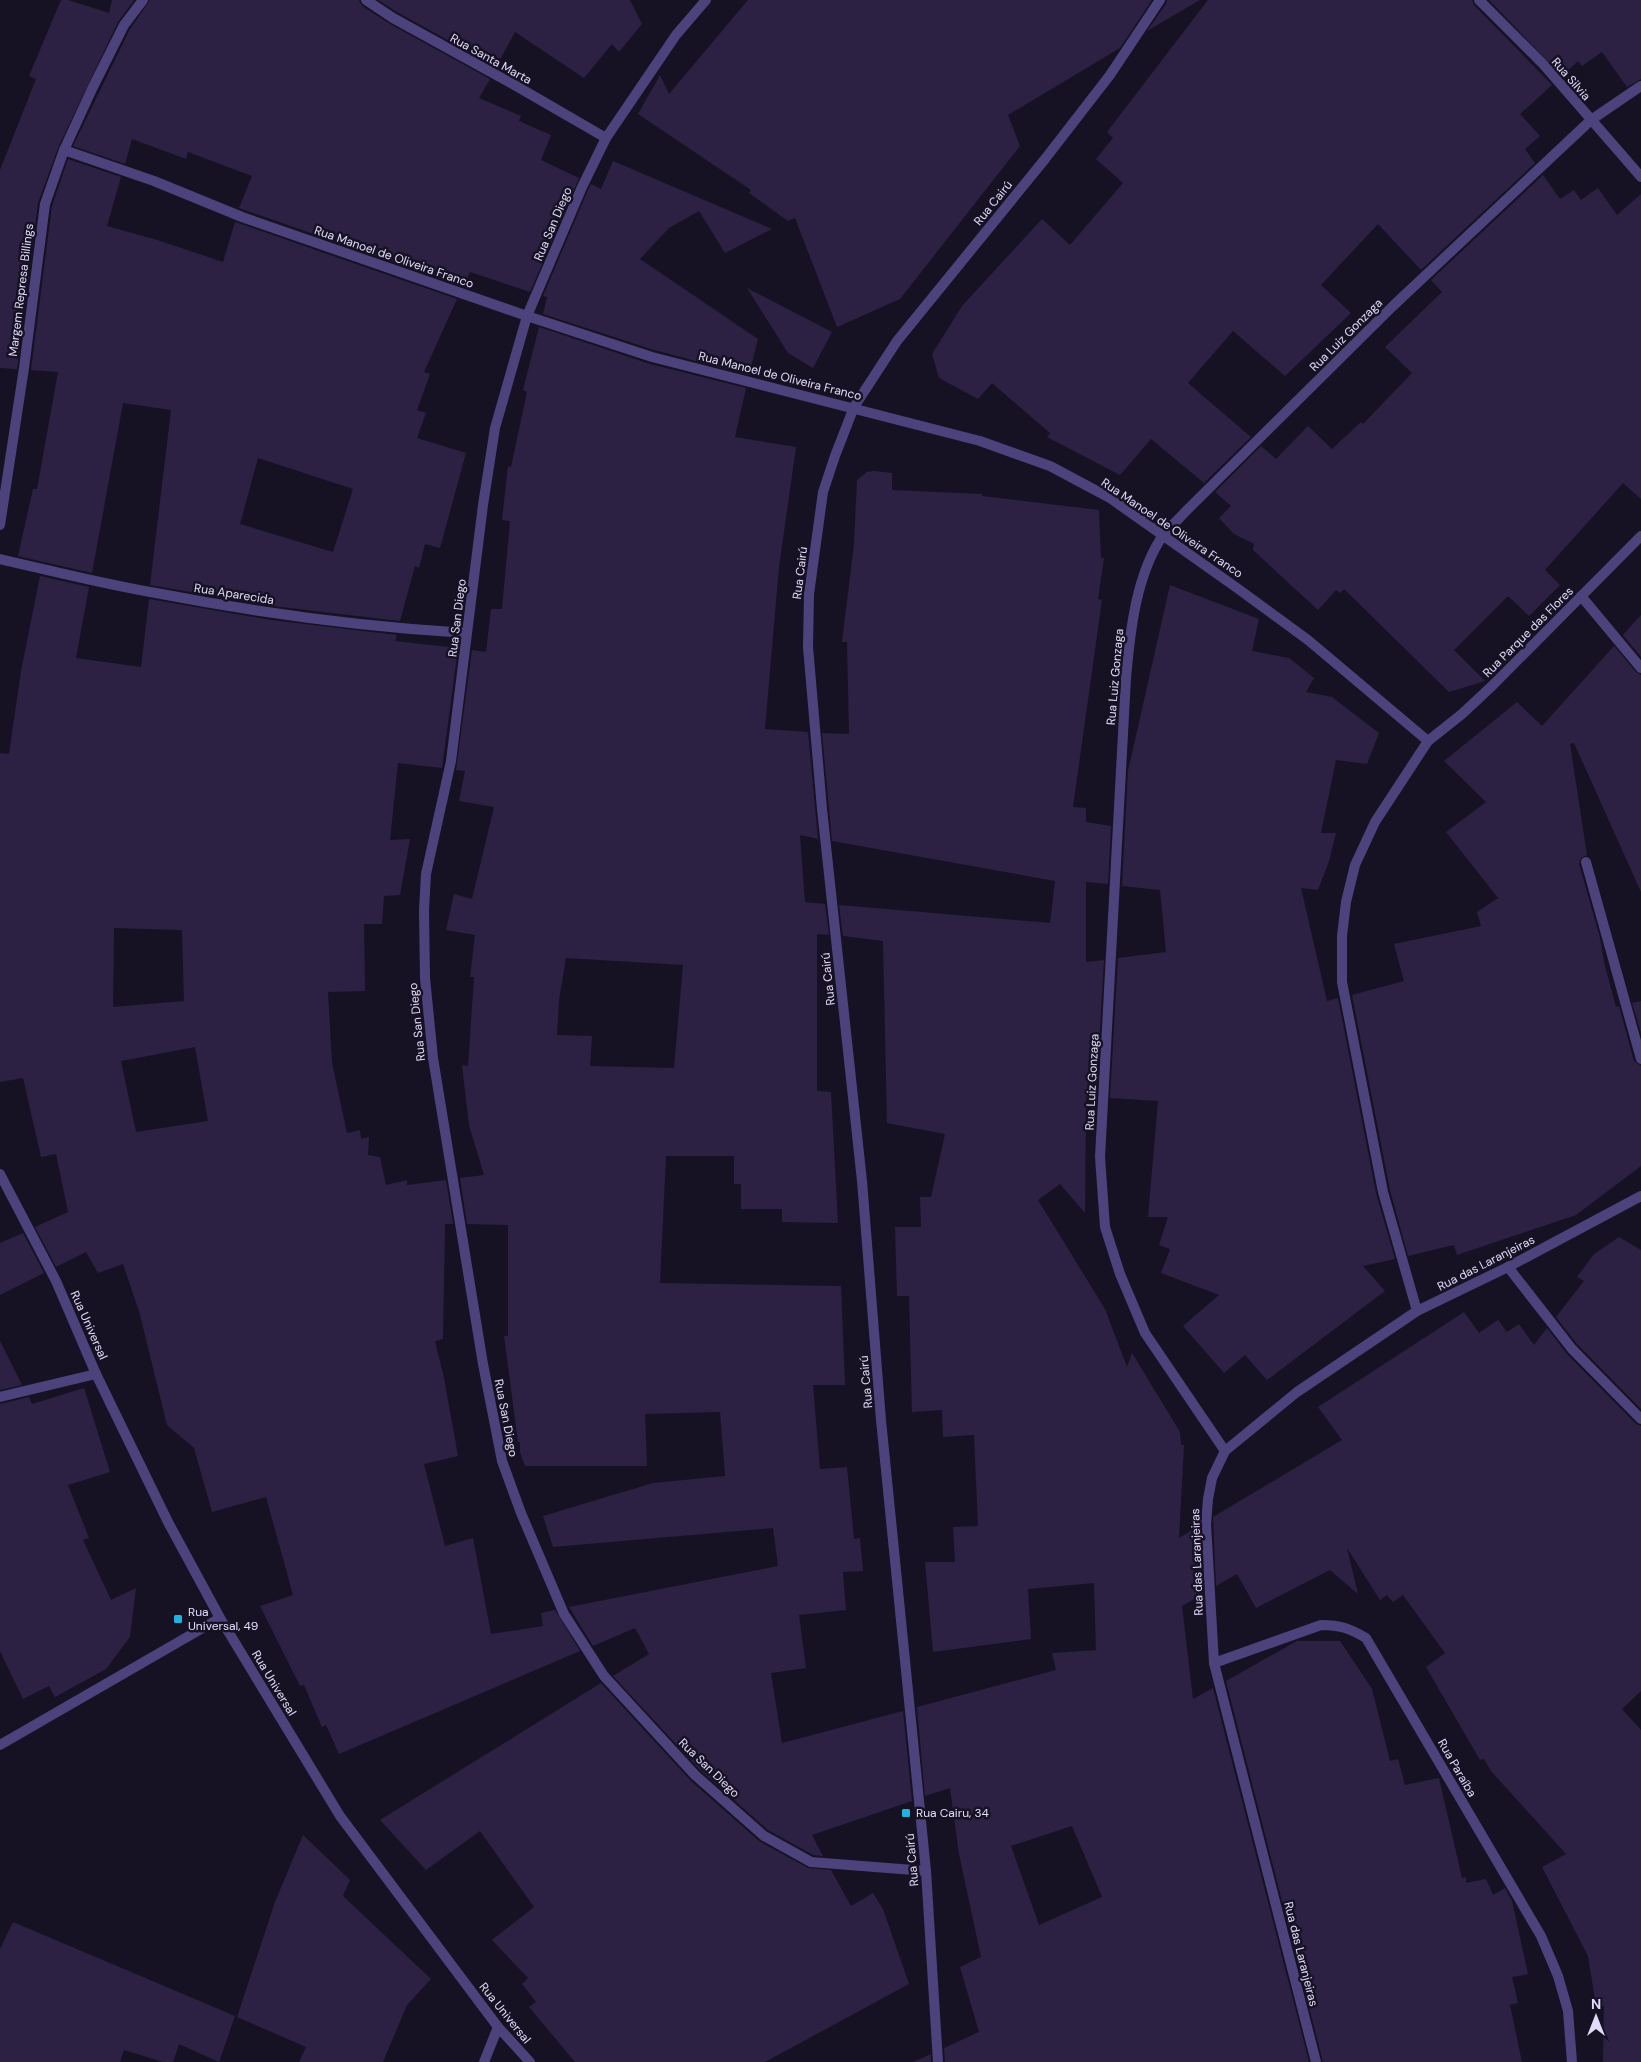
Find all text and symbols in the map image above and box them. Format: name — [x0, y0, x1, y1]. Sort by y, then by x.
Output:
street label: Rua Santa Marta — [447, 30, 535, 88]
street label: Rua Silvia — [1548, 54, 1594, 104]
street label: Rua Cairú — [970, 177, 1016, 229]
street label: Rua San Diego — [530, 185, 576, 263]
street label: Rua Manoel de Oliveira Franco — [312, 222, 476, 292]
street label: Margem Represa Billings — [5, 223, 37, 357]
street label: Rua Luiz Gonzaga — [1306, 295, 1386, 375]
street label: Rua Manoel de Oliveira Franco — [697, 348, 863, 404]
street label: Rua Manoel de Oliveira Franco — [1098, 475, 1246, 581]
street label: Rua Cairú — [789, 546, 811, 600]
street label: Rua San Diego — [444, 578, 470, 658]
street label: Rua Aparecida — [193, 580, 275, 608]
street label: Rua Parque das Flores — [1479, 583, 1577, 681]
street label: Rua Luiz Gonzaga — [1103, 628, 1127, 726]
street label: Rua Cairú — [817, 952, 839, 1006]
street label: Rua San Diego — [405, 982, 429, 1062]
street label: Rua Luiz Gonzaga — [1081, 1033, 1103, 1131]
street label: Rua das Laranjeiras — [1435, 1232, 1537, 1294]
street label: Rua Universal — [67, 1288, 111, 1362]
street label: Rua Cairú — [856, 1355, 876, 1409]
street label: Rua San Diego — [491, 1378, 521, 1458]
street label: Rua das Laranjeiras — [1187, 1508, 1207, 1616]
place label: Rua Universal, 49 — [188, 1604, 258, 1634]
marker: Rua Universal, 49 — [172, 1613, 184, 1625]
street label: Rua Universal — [248, 1647, 300, 1719]
street label: Rua San Diego — [675, 1735, 743, 1801]
street label: Rua Paraíba — [1434, 1736, 1480, 1800]
place label: Rua Cairu, 34 — [916, 1805, 989, 1821]
marker: Rua Cairu, 34 — [900, 1807, 912, 1819]
street label: Rua Cairú — [902, 1833, 922, 1887]
street label: Rua das Laranjeiras — [1280, 1900, 1322, 2008]
street label: Rua Universal — [476, 1979, 534, 2047]
north arrow — [1571, 1992, 1621, 2042]
text: N — [1591, 1995, 1601, 2013]

